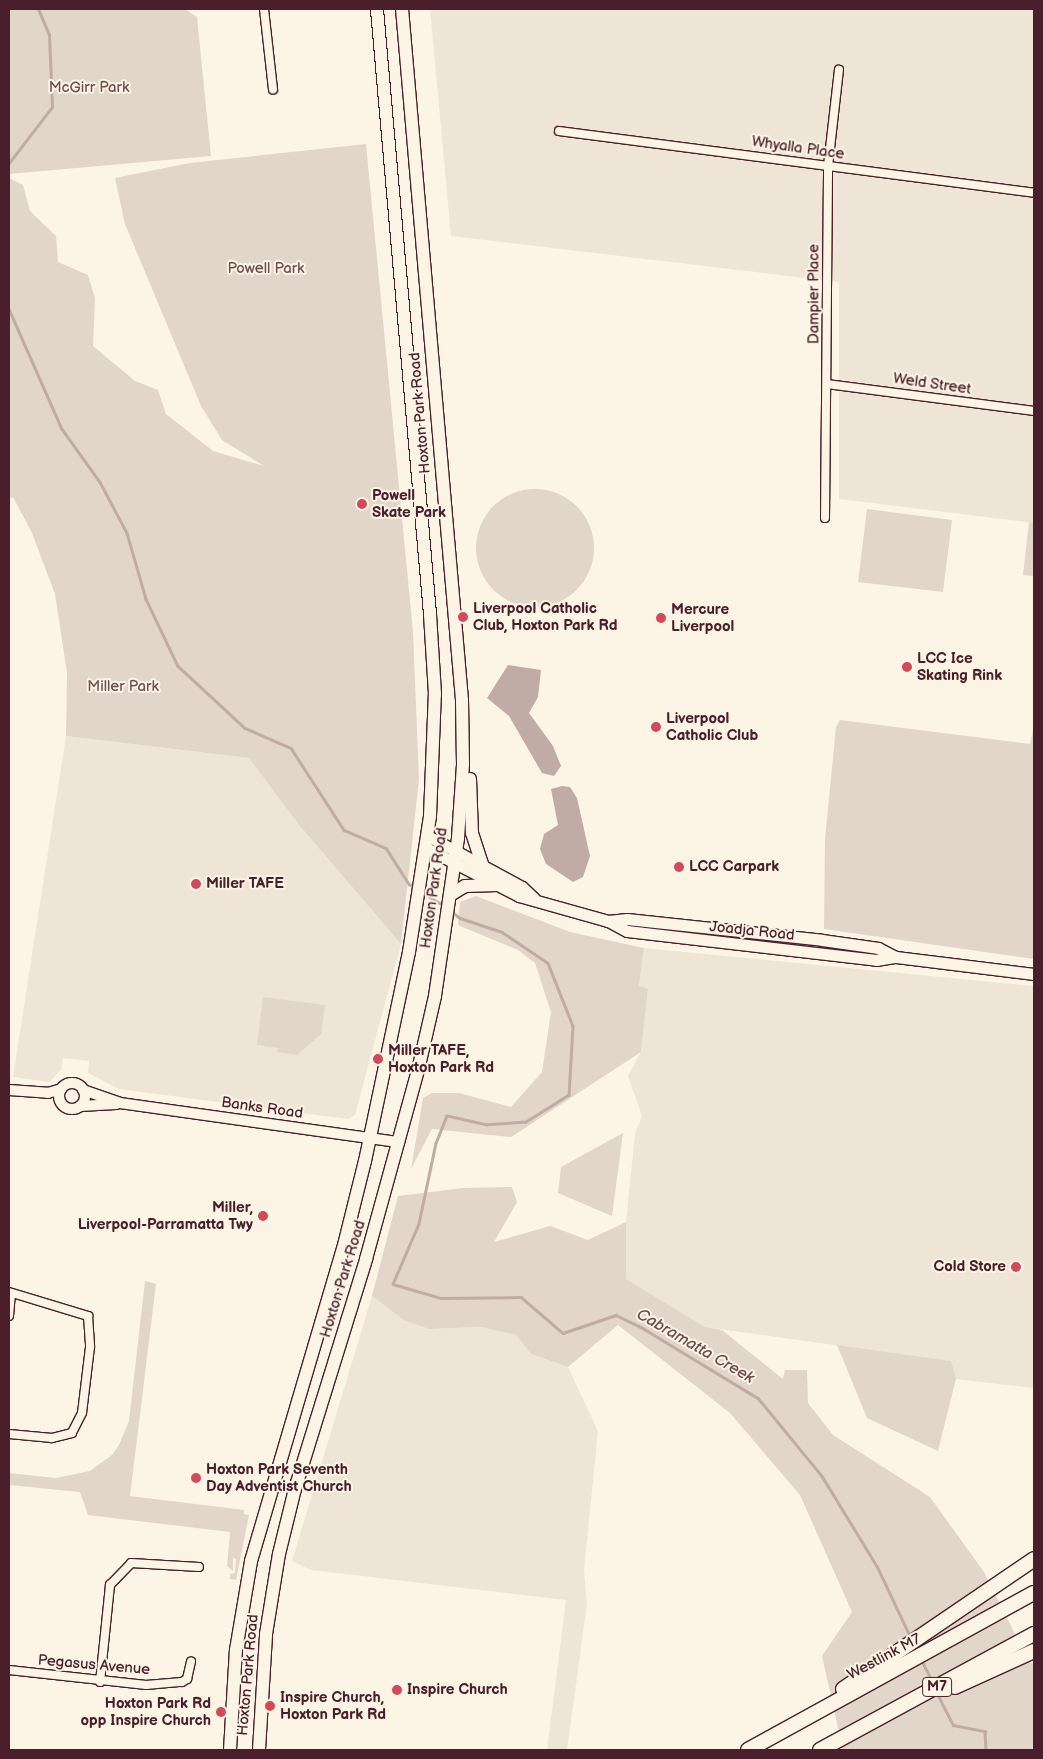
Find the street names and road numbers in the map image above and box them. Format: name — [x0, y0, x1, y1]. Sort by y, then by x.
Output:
street label: Whyalla Place — [750, 133, 846, 163]
street label: Dampier Place — [805, 244, 823, 344]
street label: Hoxton Park Road — [406, 352, 434, 474]
street label: Weld Street — [892, 370, 972, 398]
street label: Hoxton Park Road — [417, 827, 451, 949]
street label: Joadja Road — [709, 918, 795, 944]
street label: Banks Road — [220, 1093, 304, 1123]
street label: Hoxton Park Road — [317, 1218, 369, 1340]
street label: Hoxton Park Road — [234, 1614, 262, 1736]
street label: Westlink M7 — [844, 1630, 924, 1684]
street label: Pegasus Avenue — [37, 1651, 151, 1679]
road number: M7 — [922, 1675, 952, 1698]

